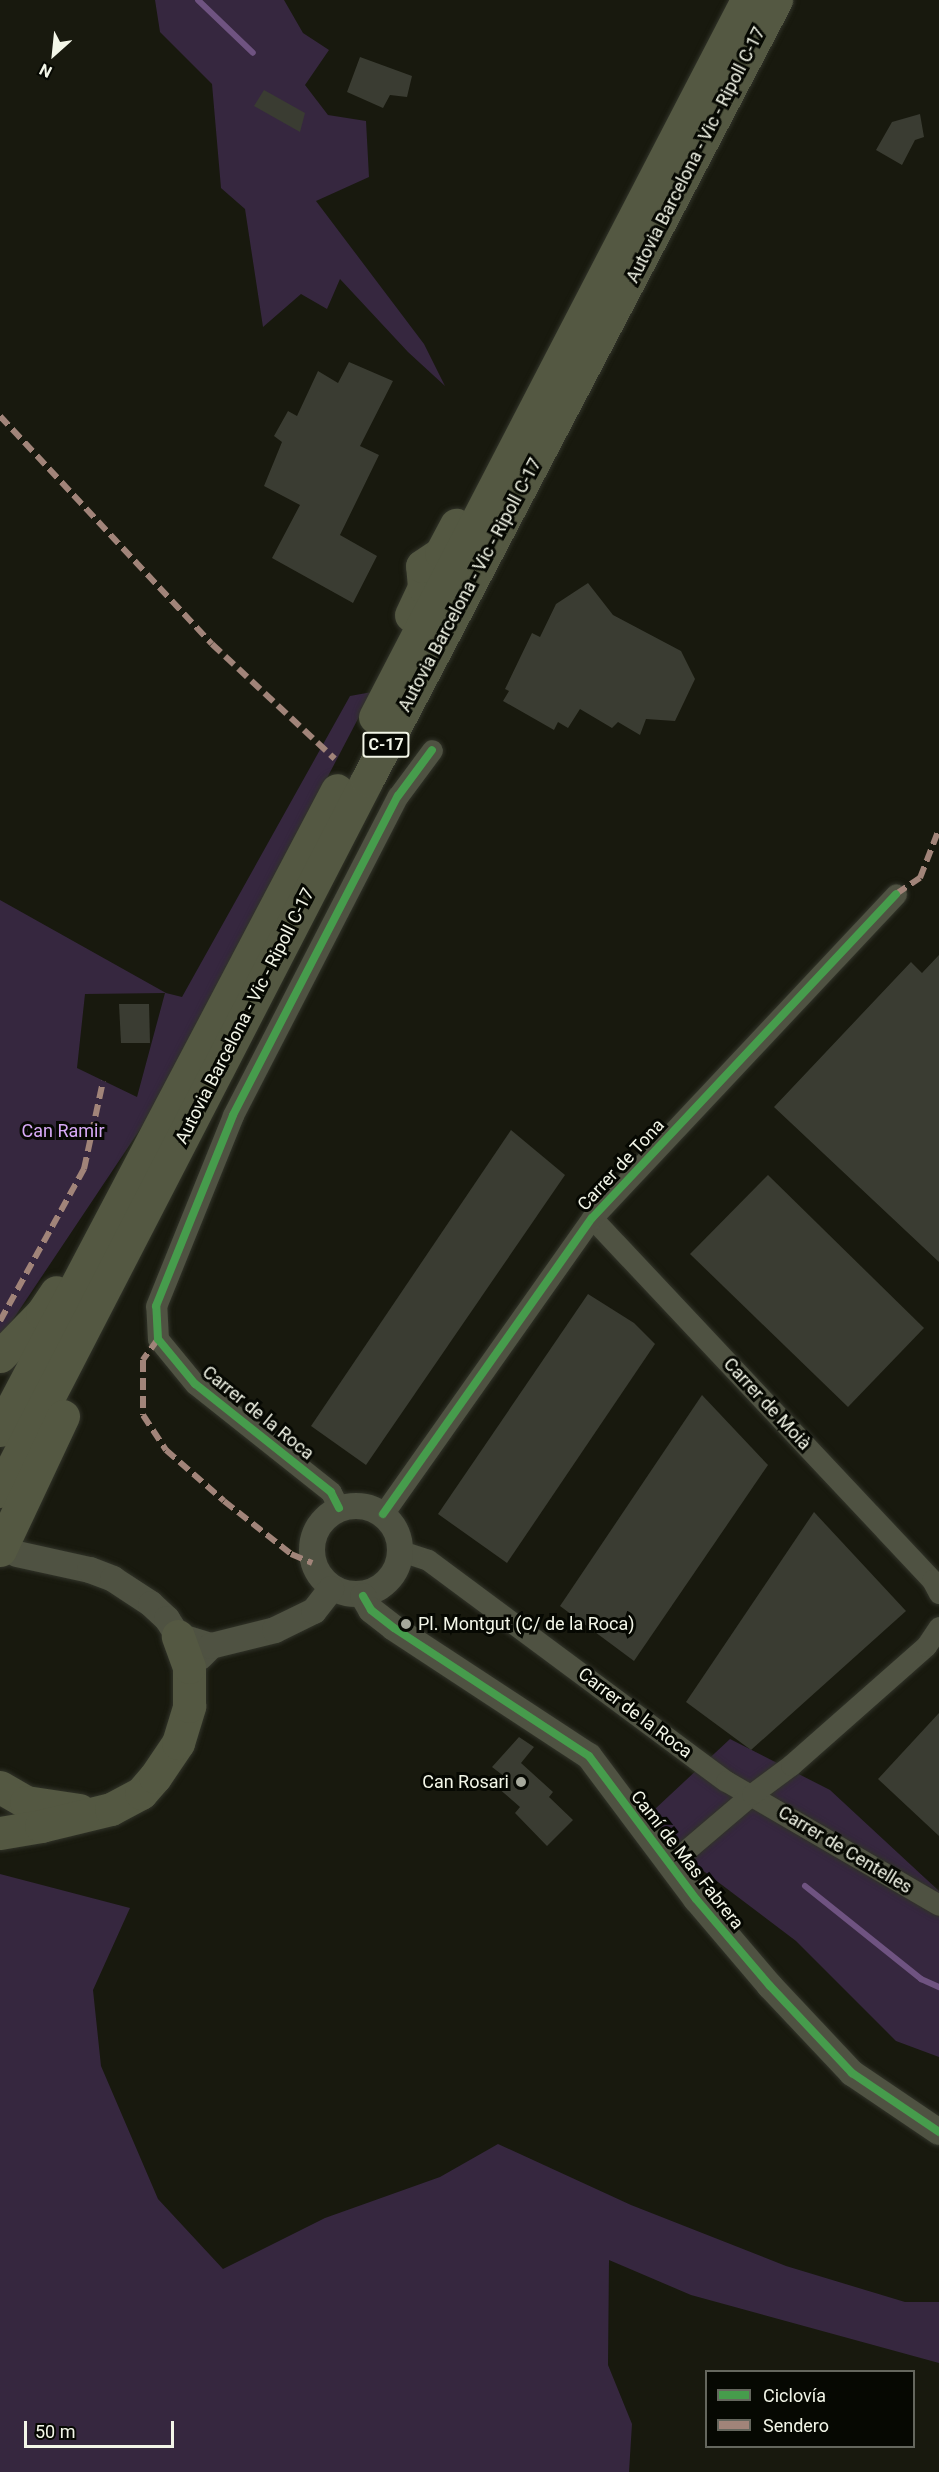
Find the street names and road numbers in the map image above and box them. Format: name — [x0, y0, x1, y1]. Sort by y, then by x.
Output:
street label: Autovia Barcelona - Vic - Ripoll C-17 — [622, 24, 770, 286]
street label: Autovia Barcelona - Vic - Ripoll C-17 — [394, 455, 546, 715]
road number: C-17 — [362, 732, 410, 758]
street label: Autovia Barcelona - Vic - Ripoll C-17 — [171, 885, 319, 1147]
street label: Carrer de Tona — [573, 1115, 669, 1215]
street label: Carrer de Moià — [719, 1353, 815, 1455]
street label: Carrer de la Roca — [198, 1361, 318, 1465]
street label: Carrer de la Roca — [574, 1663, 696, 1763]
street label: Camí de Mas Fabrera — [626, 1786, 748, 1934]
street label: Carrer de Centelles — [774, 1802, 916, 1898]

